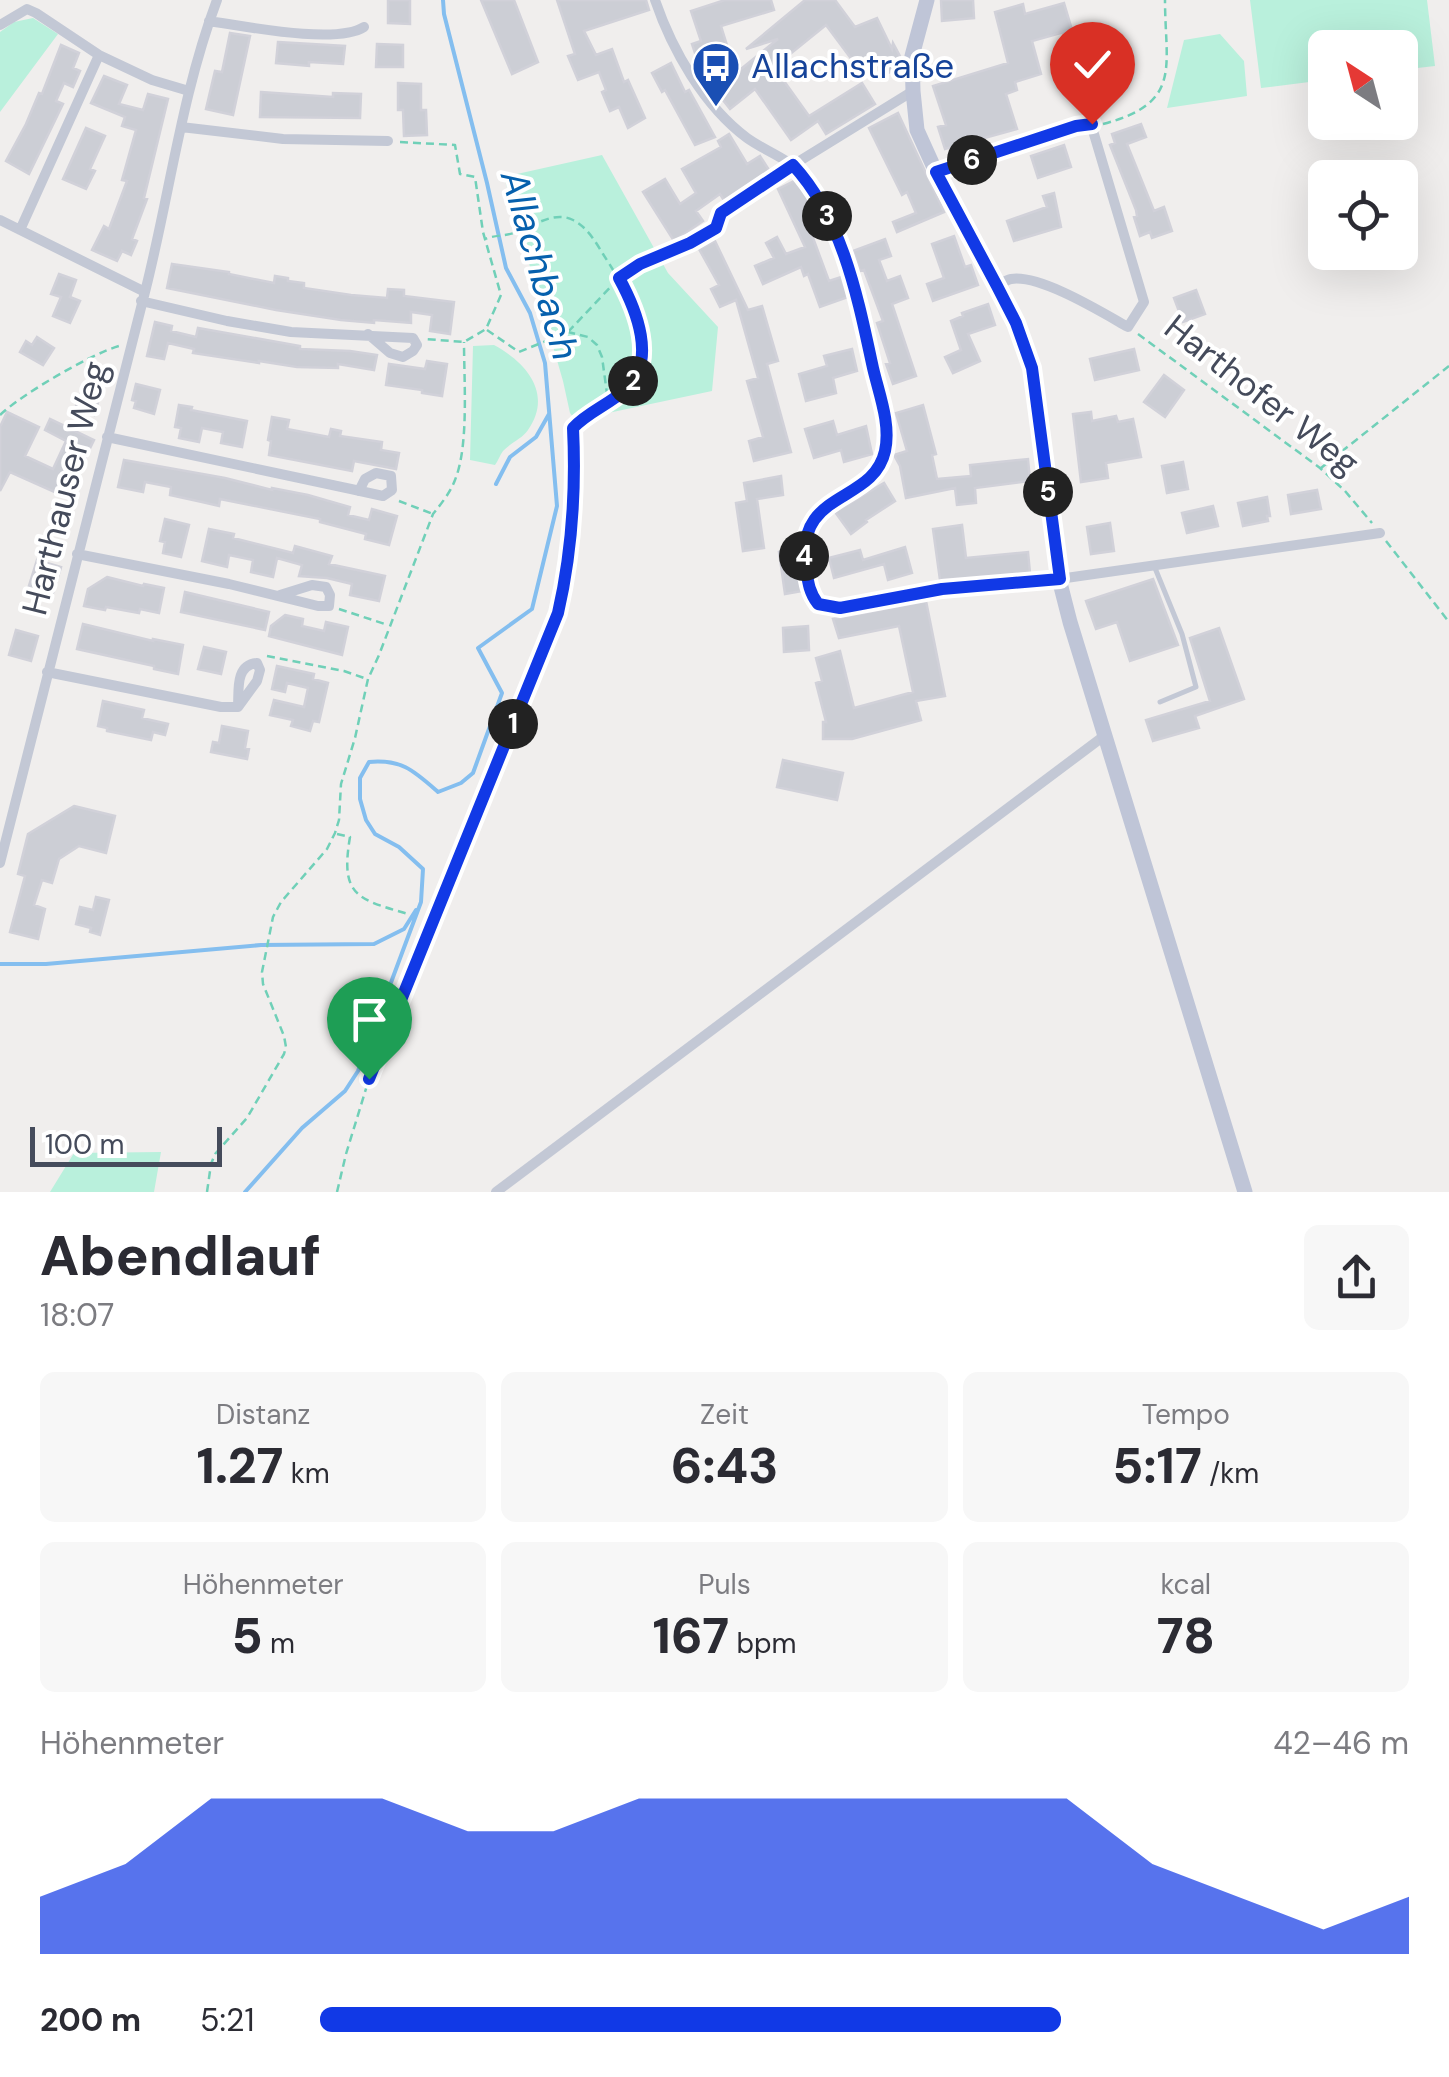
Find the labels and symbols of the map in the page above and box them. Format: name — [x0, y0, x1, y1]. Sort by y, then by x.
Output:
pin — [1050, 22, 1135, 125]
north arrow — [1308, 30, 1418, 140]
bus stop icon: Allachstraße — [690, 40, 742, 108]
place label: Allachstraße — [751, 43, 954, 89]
pin: 6 — [947, 135, 997, 185]
water label: Allachbach — [489, 163, 591, 366]
pin: 3 — [802, 191, 852, 241]
street label: Harthofer Weg — [1155, 304, 1369, 486]
street label: Harthauser Weg — [11, 356, 119, 620]
pin: 2 — [608, 356, 658, 406]
pin: 5 — [1023, 467, 1073, 517]
pin: 4 — [779, 531, 829, 581]
pin: 1 — [488, 699, 538, 749]
pin — [327, 977, 412, 1080]
scale bar — [30, 1122, 222, 1166]

